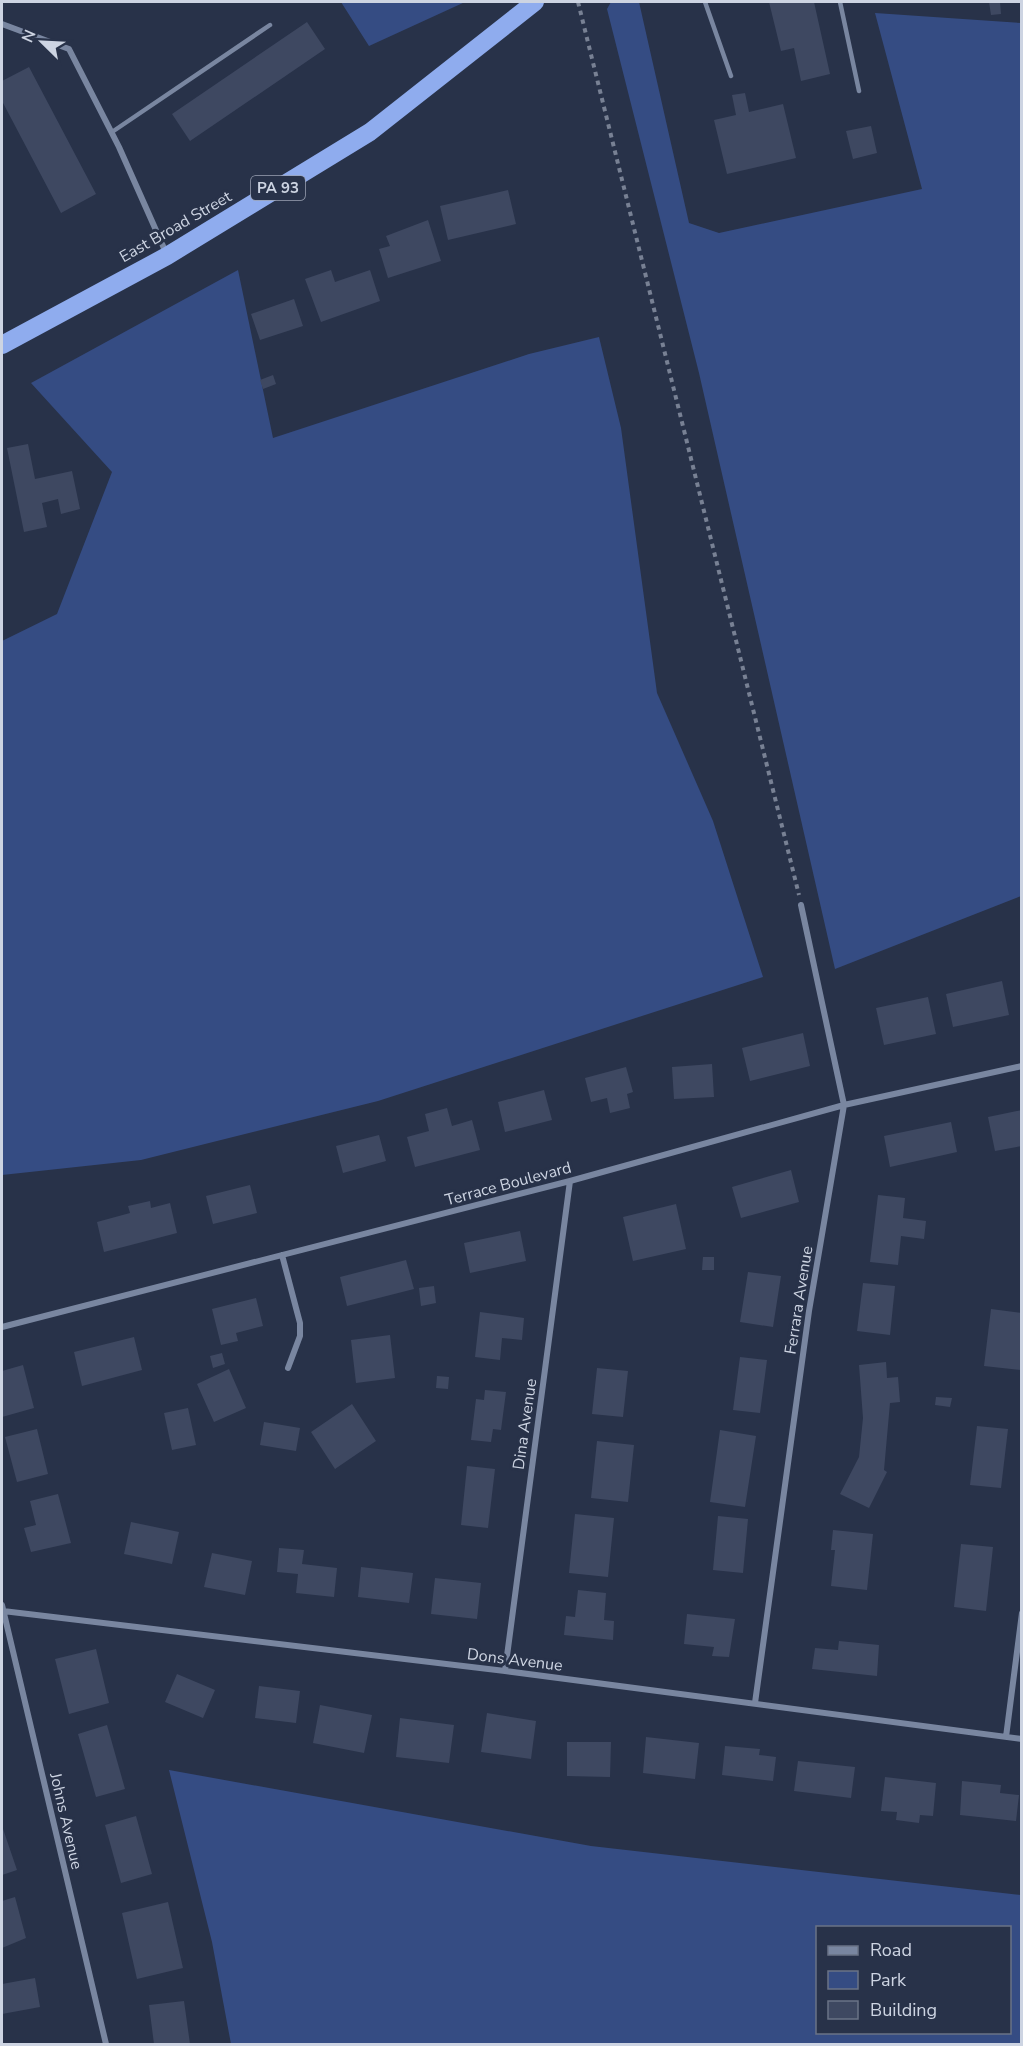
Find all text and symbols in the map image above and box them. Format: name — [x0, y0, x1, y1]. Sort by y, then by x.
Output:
north arrow — [12, 12, 72, 72]
text: N — [17, 26, 42, 46]
road number: PA 93 — [251, 176, 305, 200]
street label: East Broad Street — [115, 186, 236, 268]
street label: Terrace Boulevard — [443, 1157, 574, 1211]
street label: Ferrara Avenue — [780, 1244, 818, 1356]
street label: Dina Avenue — [508, 1377, 542, 1471]
street label: Dons Avenue — [466, 1643, 564, 1677]
street label: Johns Avenue — [44, 1770, 88, 1872]
legend — [816, 1926, 1011, 2034]
text: Road — [870, 1938, 912, 1962]
text: Park — [870, 1968, 907, 1992]
text: Building — [870, 1998, 937, 2022]

